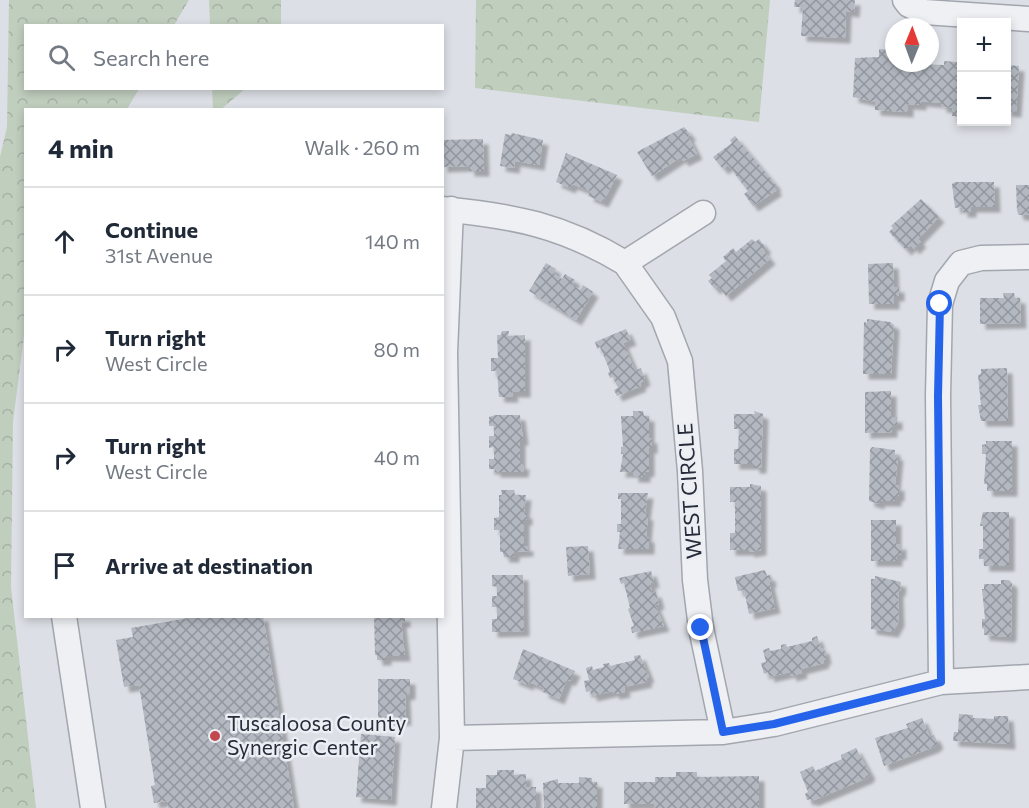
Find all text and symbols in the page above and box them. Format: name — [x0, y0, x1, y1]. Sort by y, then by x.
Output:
north arrow — [885, 18, 939, 72]
map controls — [957, 18, 1011, 126]
button: + — [957, 18, 1011, 72]
search box — [24, 24, 444, 90]
icon: search — [45, 41, 78, 74]
text: Search here — [93, 44, 209, 71]
button: − — [957, 72, 1011, 126]
text: 4 min — [48, 132, 114, 163]
text: Walk · 260 m — [304, 135, 420, 159]
text: Continue — [105, 216, 198, 243]
icon: ahead — [48, 225, 81, 258]
text: 140 m — [365, 229, 420, 253]
text: 31st Avenue — [105, 243, 213, 267]
route start — [926, 290, 952, 316]
text: Turn right — [105, 324, 206, 351]
icon: right — [48, 333, 81, 366]
text: 80 m — [374, 337, 420, 361]
text: West Circle — [105, 351, 208, 375]
street label: WEST CIRCLE — [671, 422, 706, 560]
text: Turn right — [105, 432, 206, 459]
icon: right — [48, 441, 81, 474]
text: 40 m — [374, 445, 420, 469]
text: West Circle — [105, 459, 208, 483]
icon: arrive — [48, 549, 81, 582]
text: Arrive at destination — [105, 552, 313, 579]
route end — [687, 614, 713, 640]
place label: Tuscaloosa County Synergic Center — [227, 710, 406, 759]
marker: Tuscaloosa County Synergic Center — [208, 729, 222, 743]

